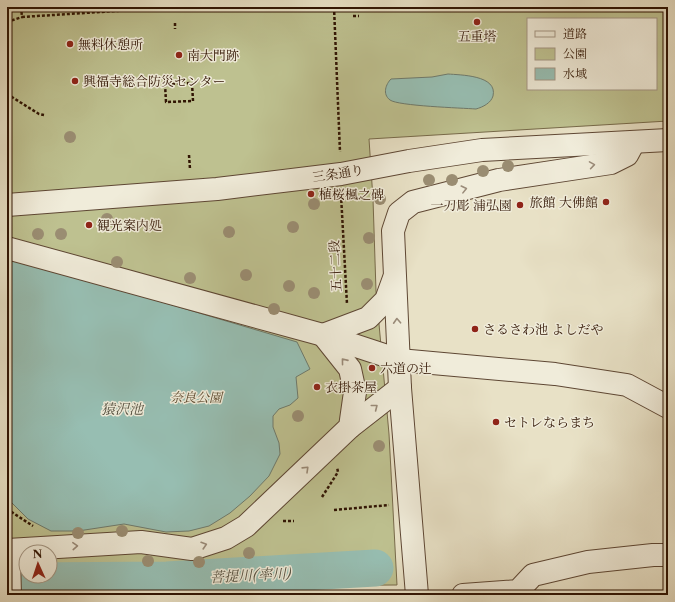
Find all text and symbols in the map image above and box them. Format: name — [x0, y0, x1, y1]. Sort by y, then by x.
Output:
marker: 五重塔 — [472, 17, 482, 27]
legend — [527, 18, 657, 90]
text: 道路 — [563, 26, 587, 41]
place label: 五重塔 — [457, 28, 497, 44]
place label: 無料休憩所 — [78, 36, 143, 52]
marker: 無料休憩所 — [65, 39, 75, 49]
text: 公園 — [563, 46, 587, 61]
place label: 南大門跡 — [187, 47, 239, 63]
marker: 南大門跡 — [174, 50, 184, 60]
text: 水域 — [563, 66, 587, 81]
place label: 興福寺総合防災センター — [83, 73, 225, 89]
marker: 興福寺総合防災センター — [70, 76, 80, 86]
street label: 三条通り — [311, 161, 365, 185]
one-way arrow — [589, 162, 595, 170]
one-way arrow — [461, 185, 468, 193]
place label: 植桜楓之碑 — [319, 186, 384, 202]
marker: 植桜楓之碑 — [306, 189, 316, 199]
place label: 旅館 大佛館 — [530, 194, 598, 210]
place label: 一刀彫 浦弘園 — [431, 197, 512, 213]
marker: 旅館 大佛館 — [601, 197, 611, 207]
marker: 一刀彫 浦弘園 — [515, 200, 525, 210]
place label: 観光案内処 — [97, 217, 162, 233]
marker: 観光案内処 — [84, 220, 94, 230]
street label: 五十二段 — [326, 240, 344, 292]
one-way arrow — [393, 318, 401, 324]
place label: さるさわ池 よしだや — [483, 321, 603, 337]
marker: さるさわ池 よしだや — [470, 324, 480, 334]
one-way arrow — [341, 358, 348, 365]
place label: 六道の辻 — [380, 360, 432, 376]
marker: 六道の辻 — [367, 363, 377, 373]
place label: 衣掛茶屋 — [325, 379, 377, 395]
marker: 衣掛茶屋 — [312, 382, 322, 392]
park label: 奈良公園 — [170, 389, 224, 405]
water label: 猿沢池 — [101, 400, 145, 418]
one-way arrow — [370, 405, 377, 412]
place label: セトレならまち — [504, 414, 595, 430]
marker: セトレならまち — [491, 417, 501, 427]
one-way arrow — [301, 466, 309, 474]
one-way arrow — [72, 542, 78, 551]
one-way arrow — [200, 542, 207, 550]
north arrow — [18, 544, 58, 584]
text: N — [32, 547, 43, 561]
water label: 菩提川(率川) — [210, 564, 292, 586]

